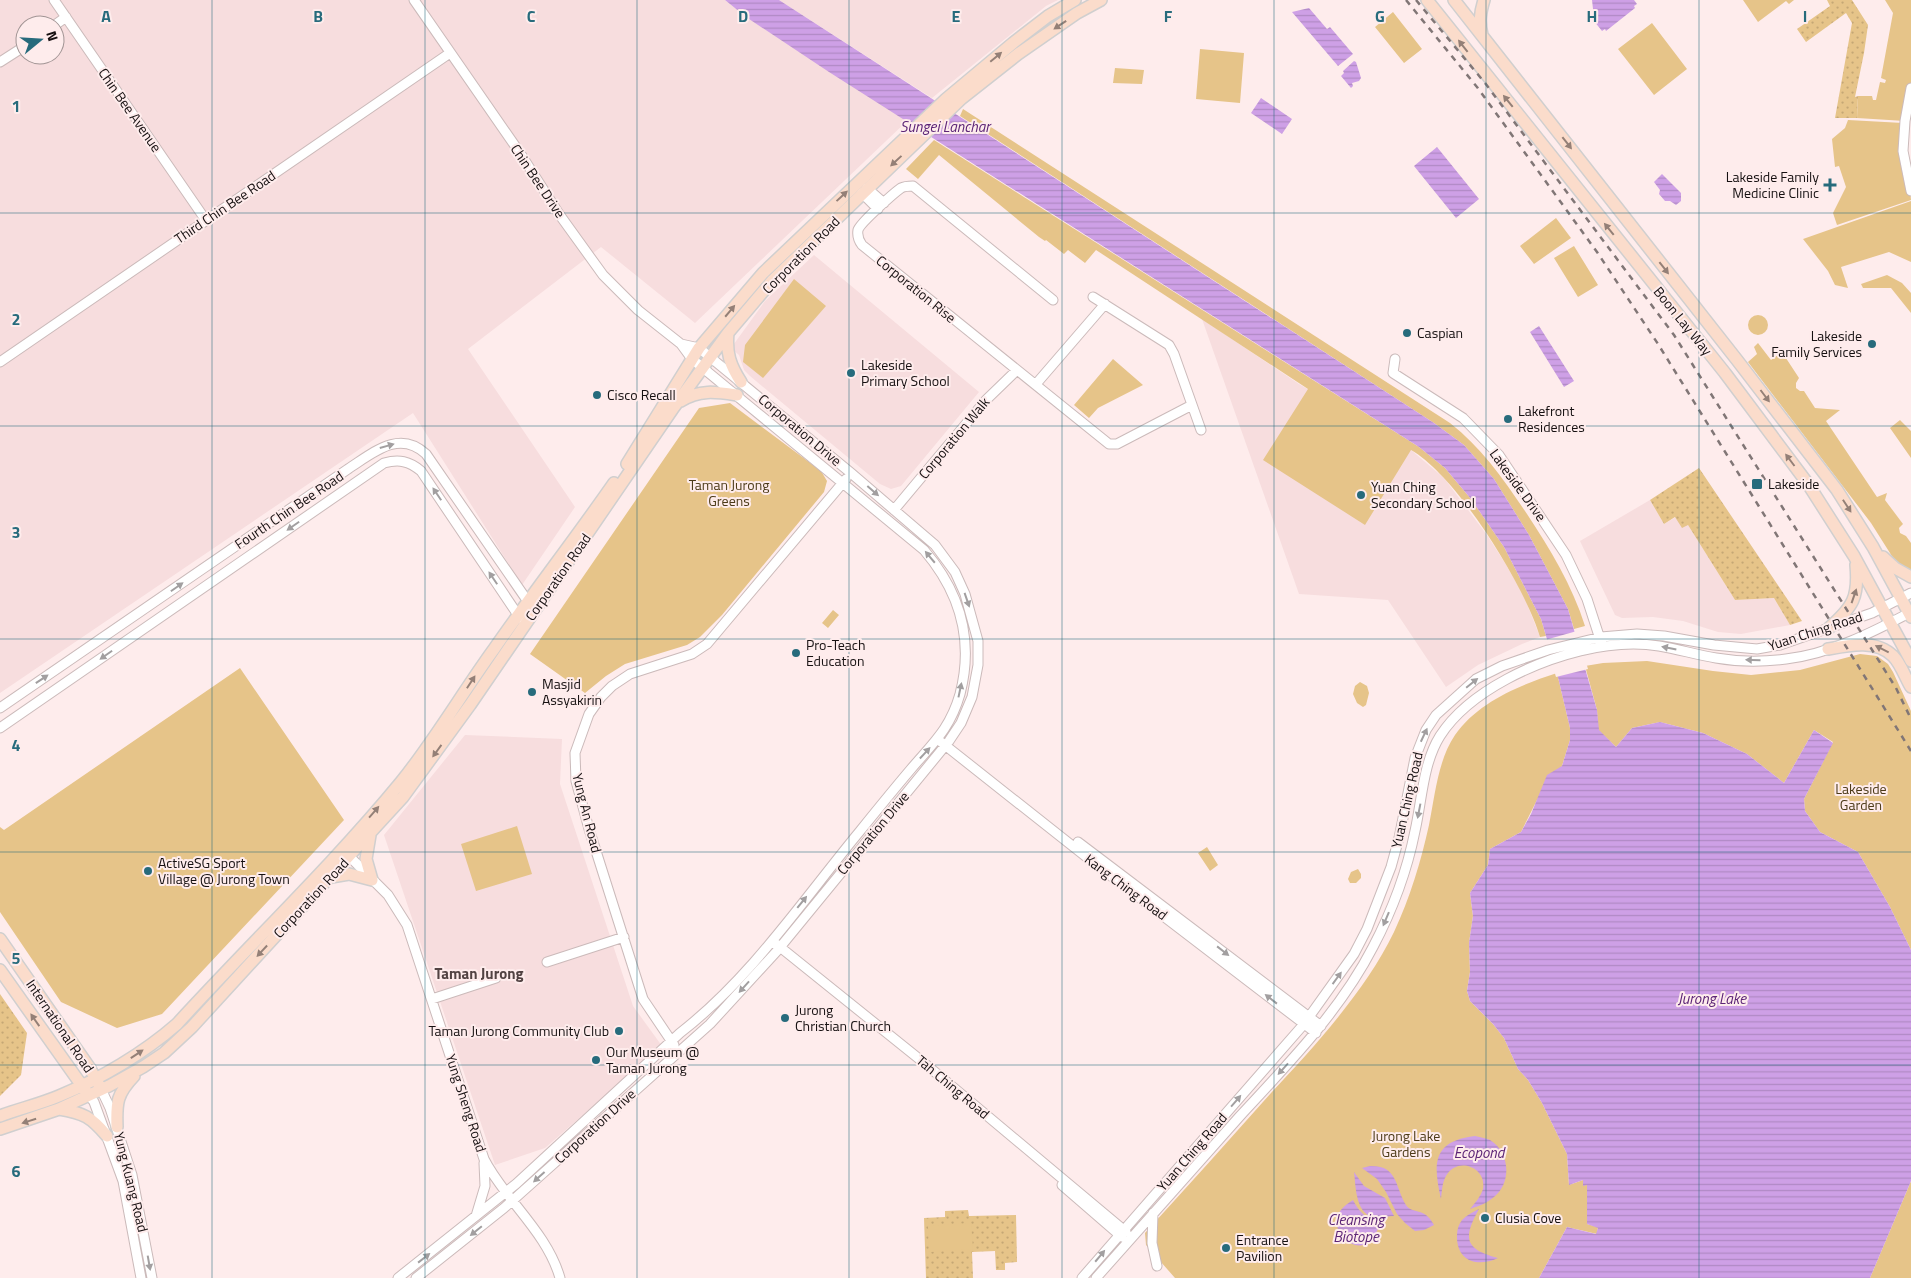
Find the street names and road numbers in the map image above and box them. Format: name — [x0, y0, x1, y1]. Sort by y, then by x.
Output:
street label: Chin Bee Avenue — [94, 63, 167, 156]
street label: Chin Bee Drive — [506, 140, 571, 222]
street label: Third Chin Bee Road — [170, 165, 280, 248]
street label: Corporation Road — [757, 211, 844, 298]
street label: Corporation Rise — [872, 250, 961, 327]
street label: Boon Lay Way — [1649, 282, 1718, 360]
street label: Corporation Drive — [754, 388, 846, 471]
street label: Corporation Walk — [913, 392, 994, 483]
street label: Lakeside Drive — [1485, 444, 1552, 525]
street label: Fourth Chin Bee Road — [230, 465, 347, 554]
street label: Corporation Road — [520, 529, 596, 625]
street label: Yuan Ching Road — [1765, 605, 1865, 656]
street label: Yuan Ching Road — [1385, 750, 1428, 850]
street label: Yung An Road — [567, 771, 607, 855]
street label: Corporation Drive — [831, 787, 914, 879]
street label: Kang Ching Road — [1080, 848, 1172, 925]
street label: Corporation Road — [268, 853, 353, 942]
street label: International Road — [21, 975, 100, 1077]
street label: Tah Ching Road — [912, 1050, 995, 1124]
street label: Yung Sheng Road — [441, 1051, 492, 1155]
street label: Corporation Drive — [549, 1083, 640, 1168]
street label: Yuan Ching Road — [1152, 1108, 1232, 1196]
street label: Yung Kuang Road — [109, 1130, 154, 1234]

